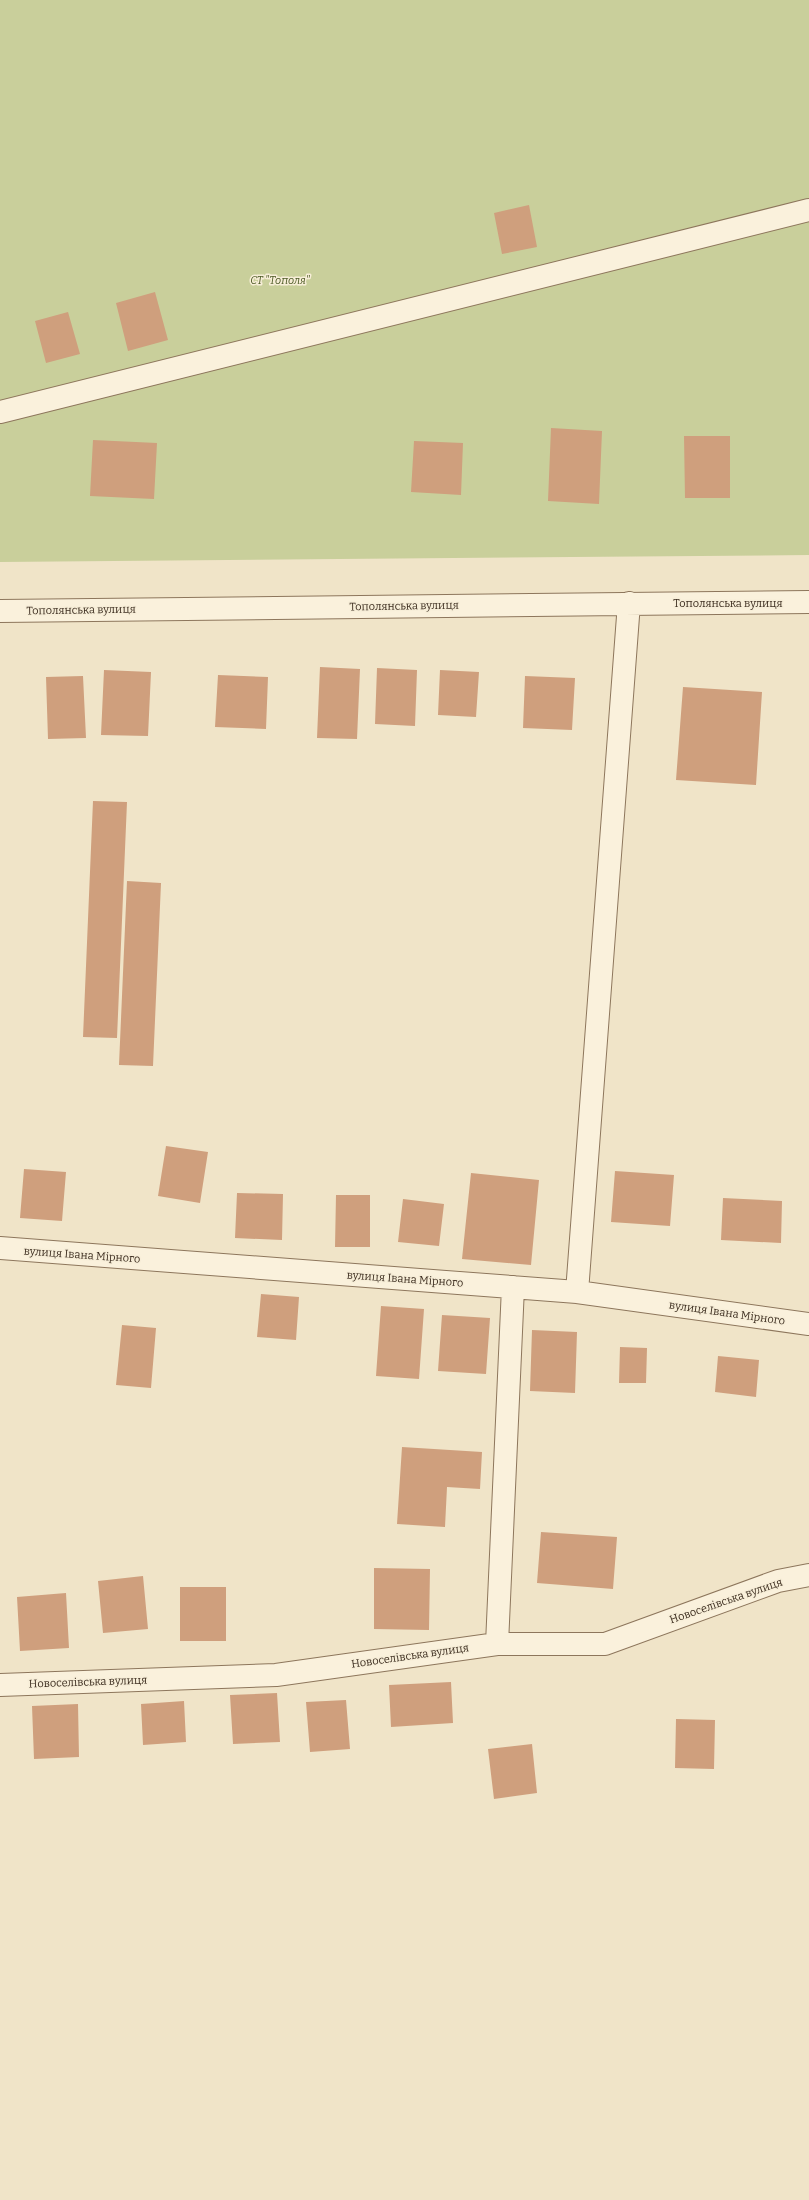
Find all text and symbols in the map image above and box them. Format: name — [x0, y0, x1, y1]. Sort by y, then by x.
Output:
park label: СТ "Тополя" — [250, 274, 311, 287]
street label: Тополянська вулиця — [673, 597, 783, 610]
street label: Тополянська вулиця — [349, 599, 459, 613]
street label: Тополянська вулиця — [26, 603, 136, 617]
street label: вулиця Івана Мірного — [23, 1244, 141, 1266]
street label: вулиця Івана Мірного — [346, 1268, 464, 1290]
street label: вулиця Івана Мірного — [668, 1298, 786, 1328]
street label: Новоселівська вулиця — [668, 1576, 784, 1626]
street label: Новоселівська вулиця — [350, 1641, 470, 1671]
street label: Новоселівська вулиця — [29, 1673, 147, 1691]

